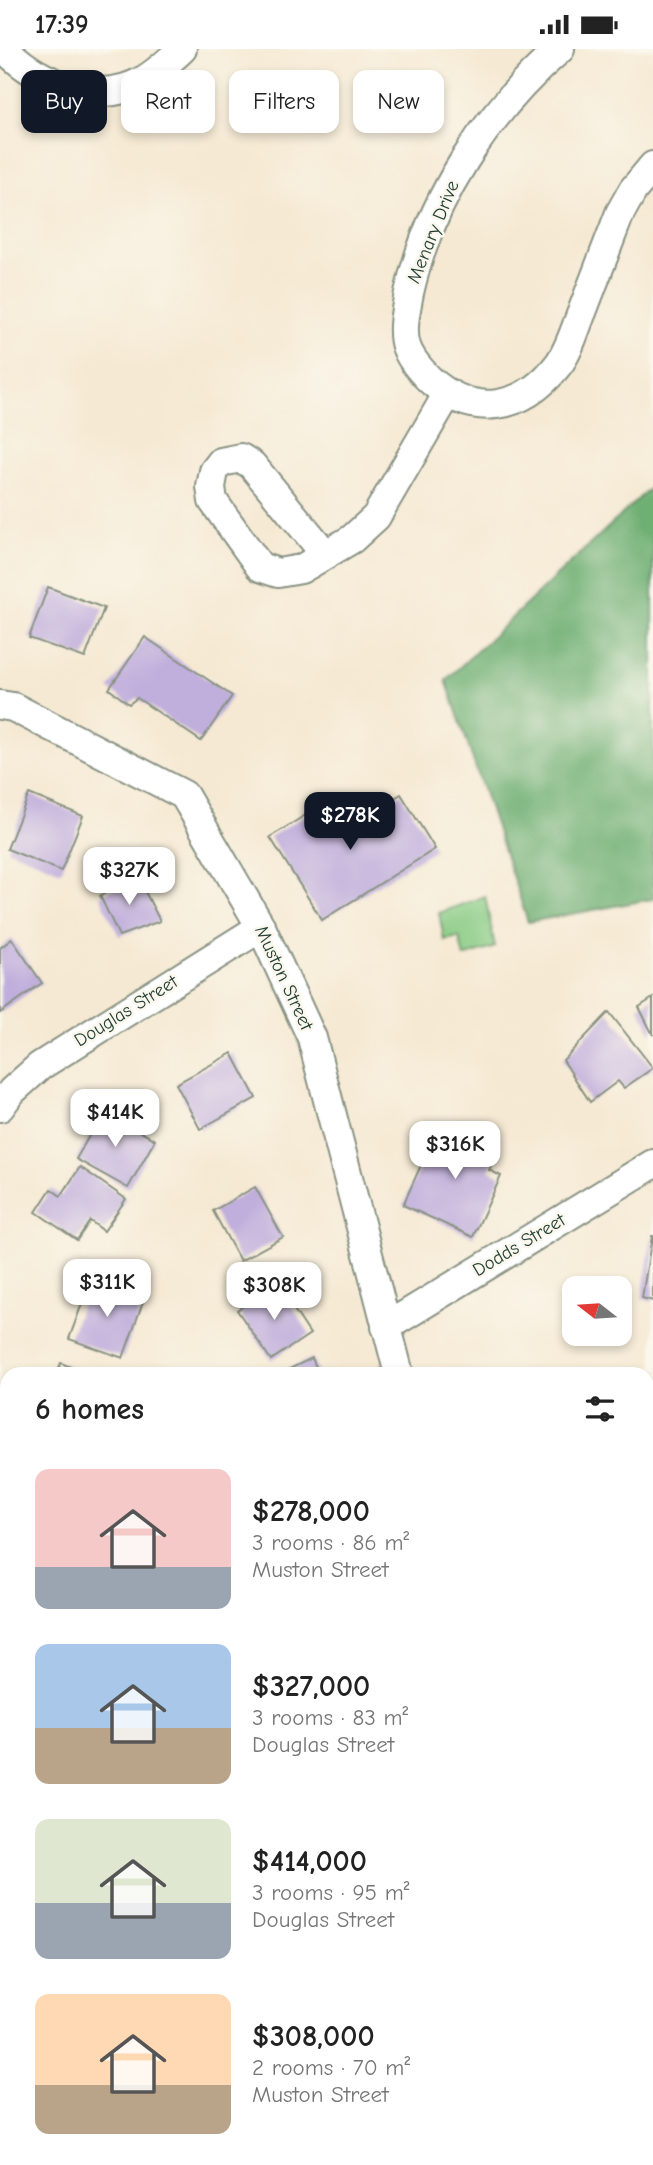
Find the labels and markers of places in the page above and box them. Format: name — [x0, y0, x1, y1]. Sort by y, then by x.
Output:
pin: $278K — [301, 793, 399, 852]
pin: $327K — [80, 847, 178, 907]
pin: $414K — [66, 1089, 164, 1149]
pin: $316K — [406, 1121, 504, 1181]
pin: $311K — [58, 1259, 156, 1319]
pin: $308K — [225, 1263, 323, 1322]

